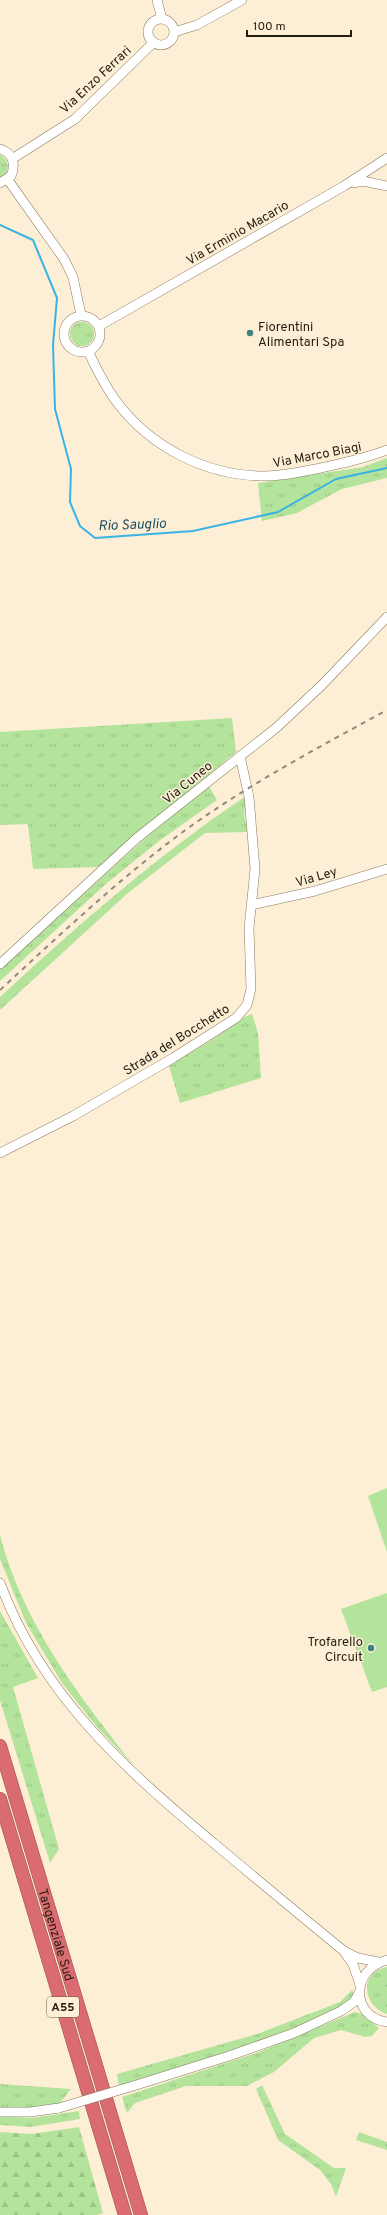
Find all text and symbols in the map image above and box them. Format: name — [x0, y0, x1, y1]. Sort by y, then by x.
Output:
scale bar — [247, 12, 351, 38]
text: 100 m — [253, 19, 286, 35]
street label: Via Enzo Ferrari — [57, 43, 135, 118]
street label: Via Erminio Macario — [184, 198, 292, 270]
place label: Fiorentini Alimentari Spa — [258, 320, 344, 351]
marker: Fiorentini Alimentari Spa — [245, 328, 255, 338]
street label: Via Marco Biagi — [272, 440, 363, 472]
water label: Rio Sauglio — [98, 516, 167, 535]
street label: Via Cuneo — [160, 759, 216, 808]
street label: Via Ley — [294, 864, 339, 891]
street label: Strada del Bocchetto — [121, 1002, 233, 1080]
place label: Trofarello Circuit — [308, 1635, 363, 1666]
marker: Trofarello Circuit — [366, 1643, 376, 1653]
street label: Tangenziale Sud — [33, 1887, 76, 1983]
road number: A55 — [47, 1997, 79, 2017]

